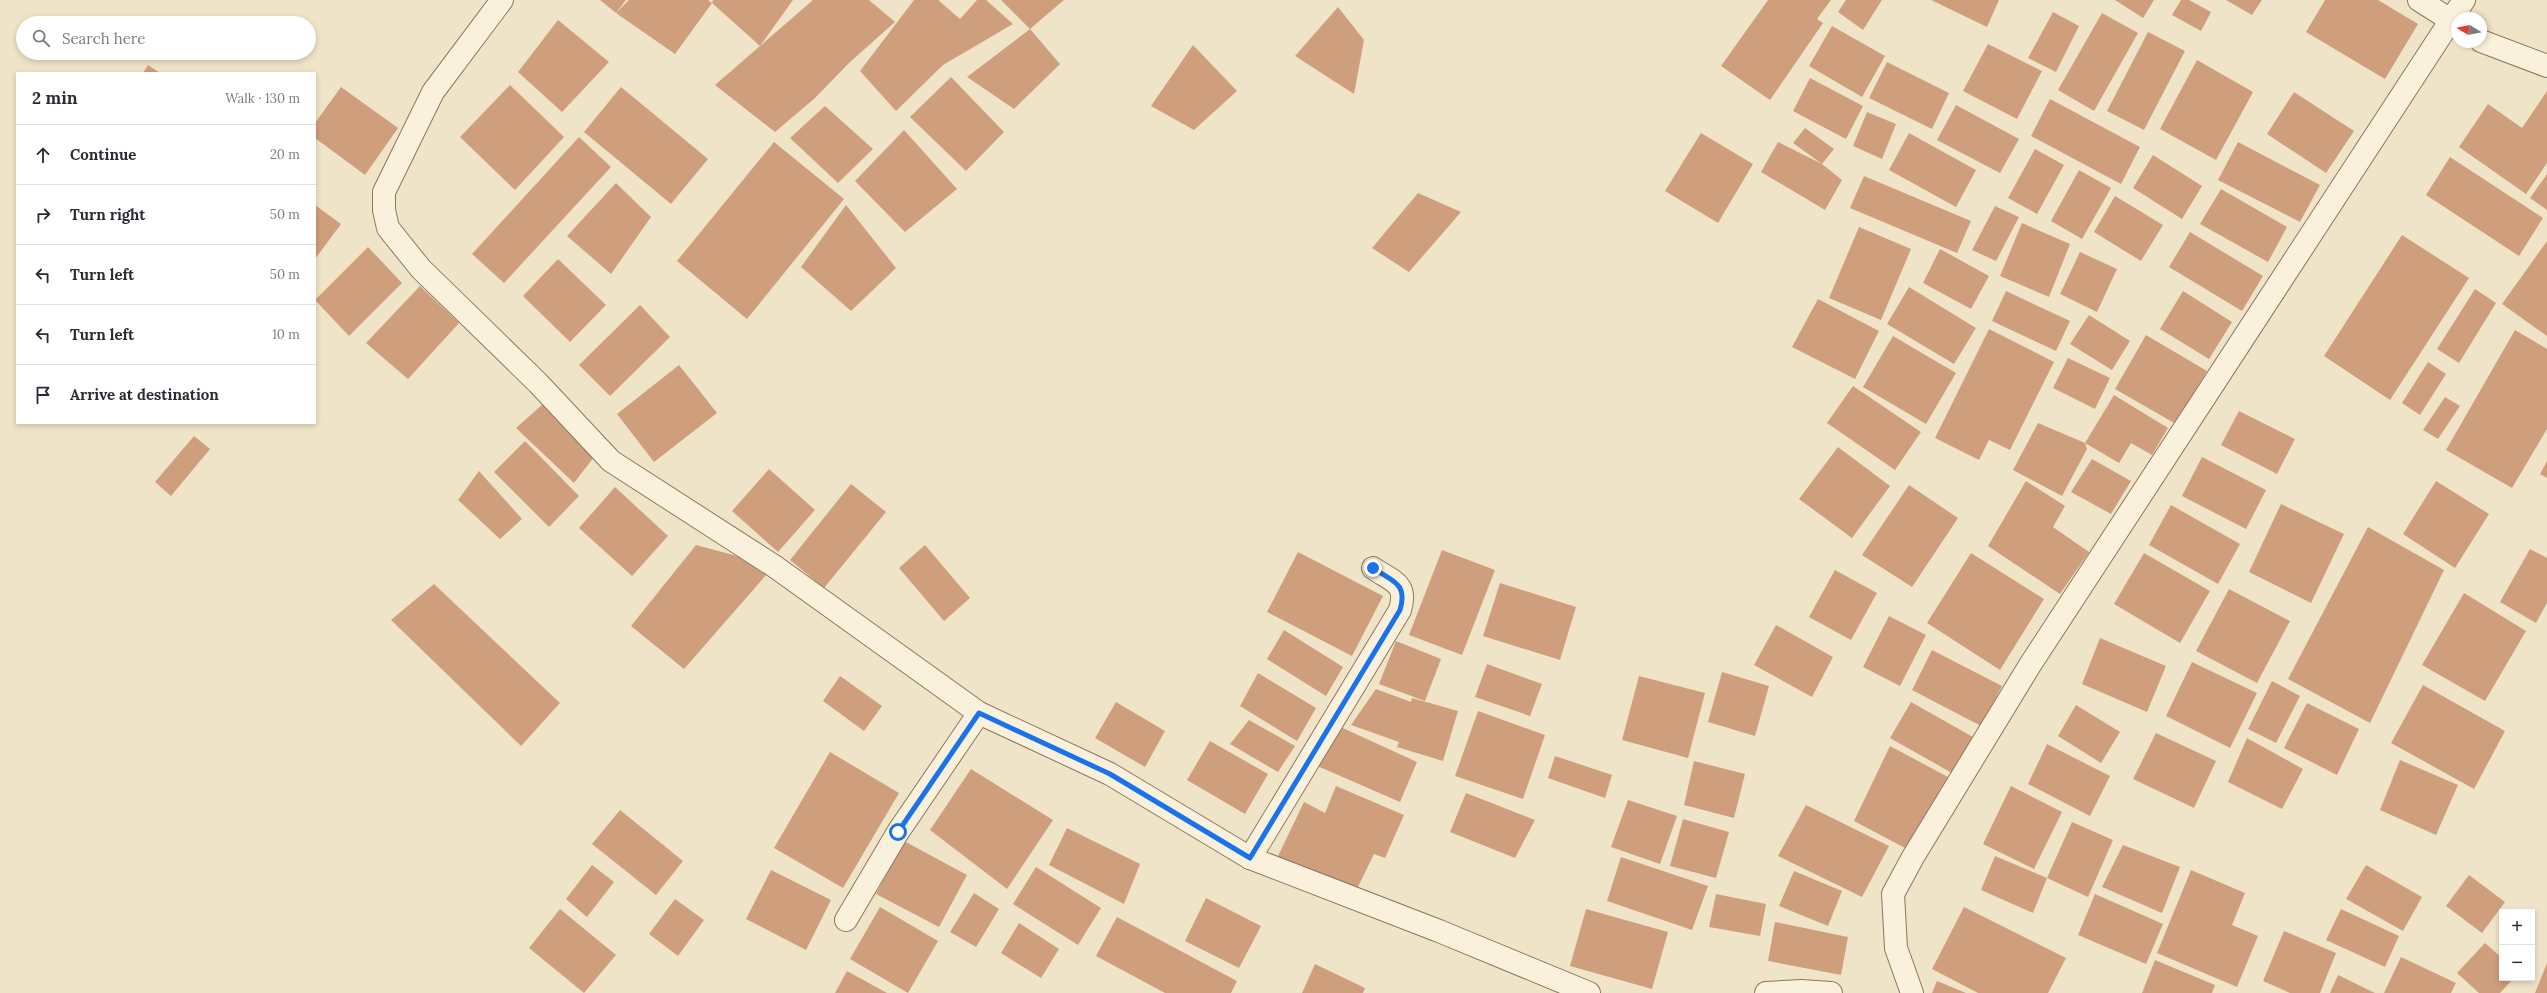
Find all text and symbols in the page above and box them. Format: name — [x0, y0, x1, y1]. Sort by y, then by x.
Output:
north arrow — [2451, 12, 2487, 48]
search box — [16, 16, 316, 60]
icon: search — [30, 27, 52, 49]
text: Search here — [62, 29, 145, 48]
text: 2 min — [32, 87, 78, 109]
text: Walk · 130 m — [225, 90, 300, 107]
icon: ahead — [32, 144, 54, 166]
text: Continue — [70, 145, 136, 164]
text: 20 m — [270, 146, 300, 163]
icon: right — [32, 204, 54, 226]
text: Turn right — [70, 205, 146, 224]
text: 50 m — [270, 206, 300, 223]
icon: left — [32, 264, 54, 286]
text: Turn left — [70, 265, 134, 284]
text: 50 m — [270, 266, 300, 283]
icon: left — [32, 324, 54, 346]
text: Turn left — [70, 325, 134, 344]
text: 10 m — [272, 326, 300, 343]
icon: arrive — [32, 384, 54, 406]
text: Arrive at destination — [70, 385, 219, 404]
route end — [1364, 559, 1382, 577]
route start — [889, 823, 907, 841]
map controls — [2499, 909, 2535, 981]
button: + — [2499, 909, 2535, 945]
button: − — [2499, 945, 2535, 981]

